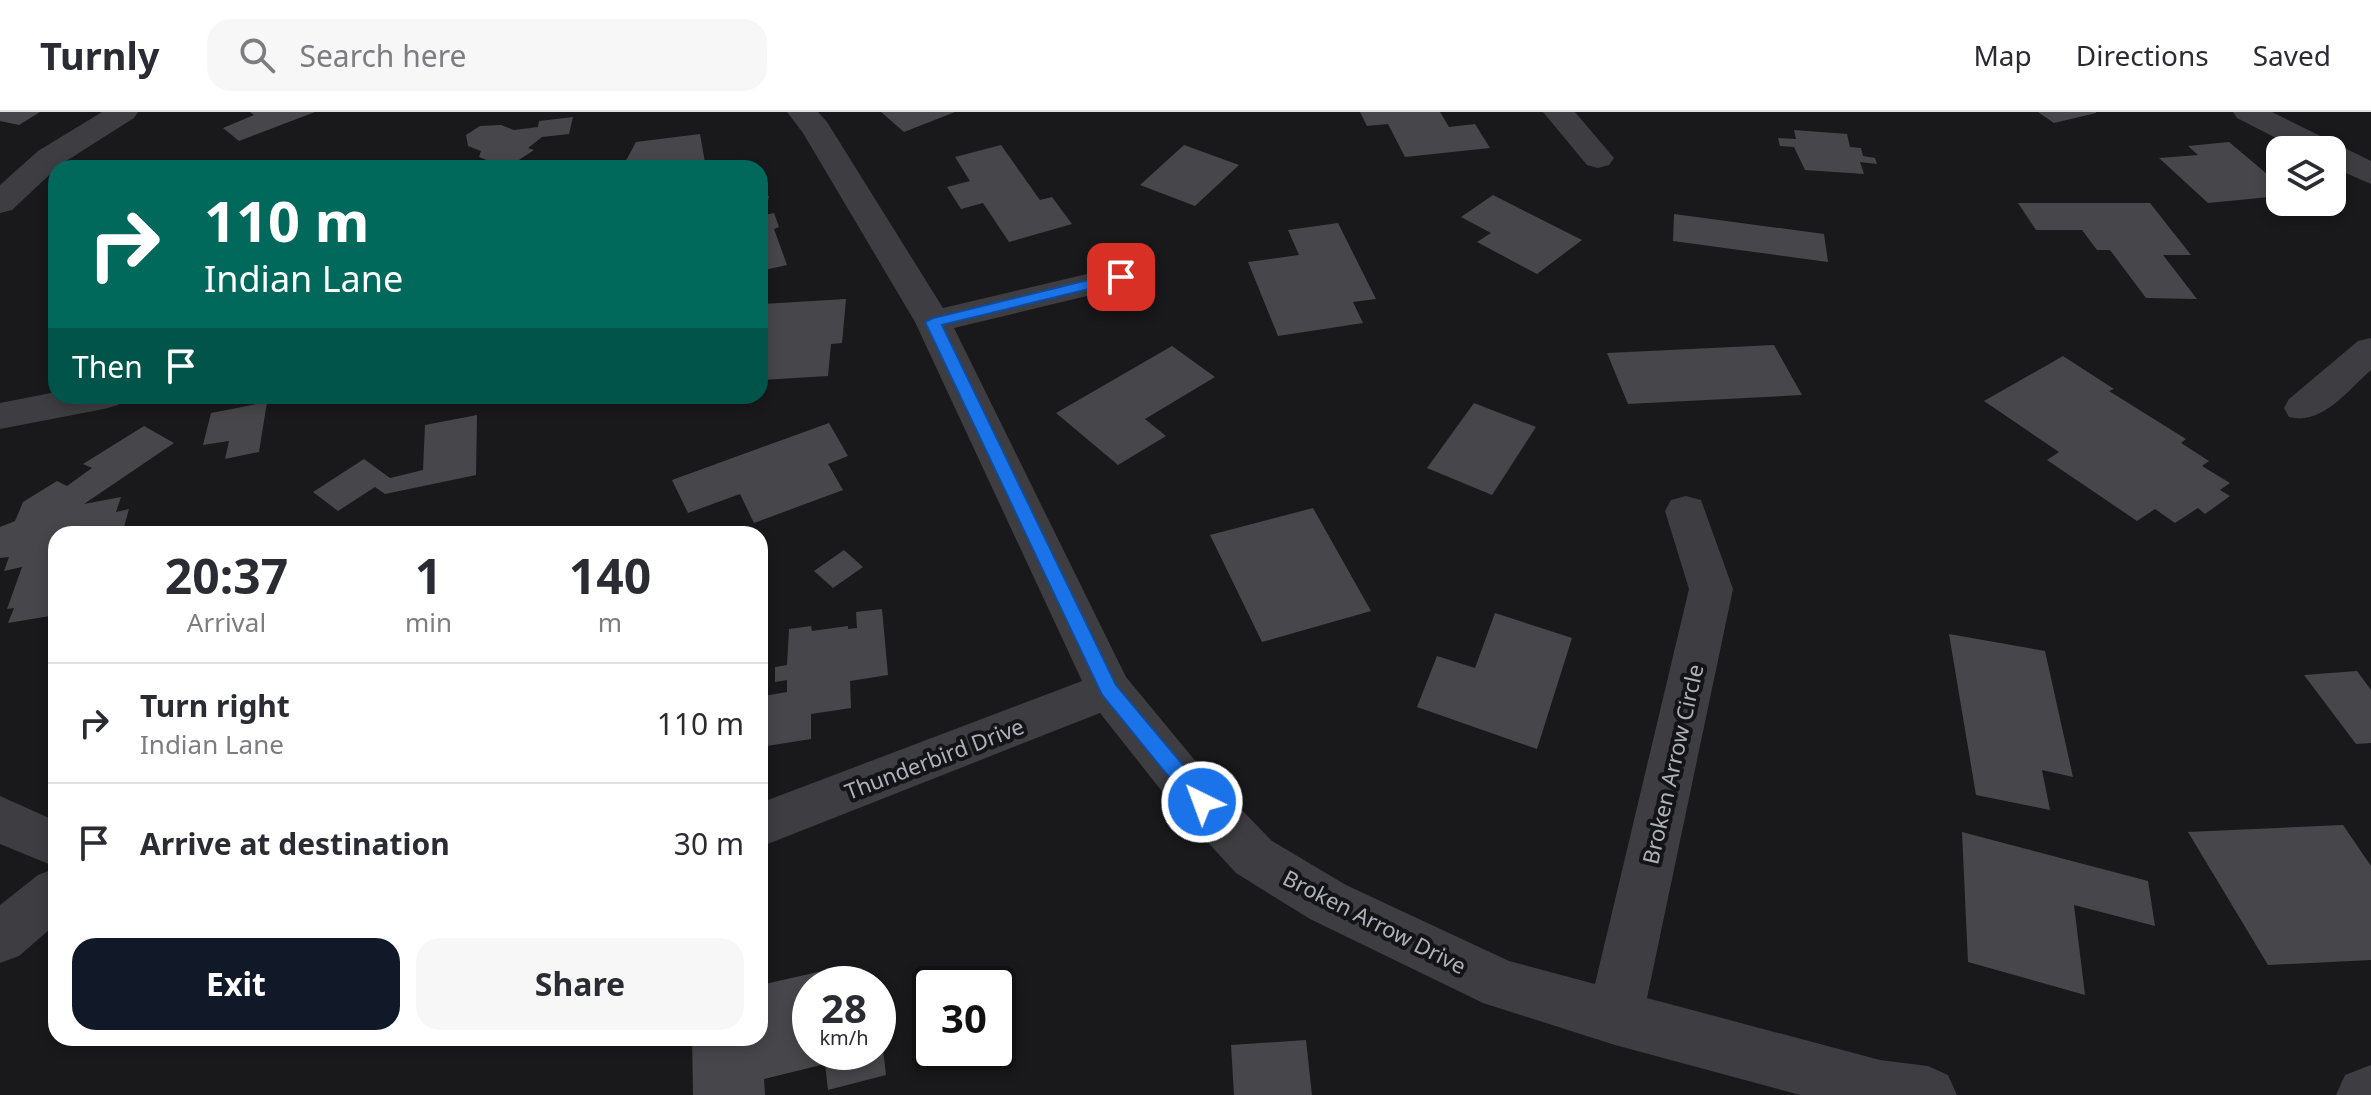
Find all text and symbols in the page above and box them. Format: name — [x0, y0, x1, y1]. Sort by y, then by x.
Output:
search box — [207, 19, 767, 91]
text: Turnly — [40, 29, 159, 81]
icon: search — [235, 33, 279, 77]
text: Search here — [299, 35, 466, 76]
text: Map — [1973, 36, 2032, 74]
text: Directions — [2076, 36, 2209, 74]
text: Saved — [2253, 36, 2331, 74]
map controls — [2266, 136, 2346, 216]
button: layers — [2266, 136, 2346, 216]
text: 110 m — [204, 182, 369, 258]
icon: right — [72, 192, 176, 296]
pin — [1087, 243, 1155, 311]
text: Indian Lane — [204, 254, 403, 303]
icon: arrive — [1099, 255, 1143, 299]
icon: arrive — [159, 344, 203, 388]
text: Then — [72, 346, 143, 387]
text: 20:37 — [165, 543, 288, 608]
text: 1 — [415, 543, 442, 608]
text: 140 — [569, 543, 651, 608]
text: Arrival — [187, 604, 266, 640]
text: min — [405, 604, 452, 640]
text: m — [598, 604, 622, 640]
street label: Broken Arrow Circle — [1634, 661, 1710, 867]
text: Turn right — [140, 685, 290, 726]
icon: right — [72, 701, 116, 745]
text: 110 m — [657, 703, 744, 744]
street label: Thunderbird Drive — [840, 710, 1028, 806]
text: Indian Lane — [140, 726, 284, 762]
position arrow — [1160, 760, 1244, 844]
icon: arrive — [72, 821, 116, 865]
text: Arrive at destination — [140, 823, 450, 864]
text: 30 m — [674, 823, 744, 864]
street label: Broken Arrow Drive — [1278, 862, 1472, 980]
button: Exit — [72, 938, 400, 1030]
button: Share — [416, 938, 744, 1030]
speed limit sign: 30 — [912, 966, 1016, 1070]
text: 28 — [821, 980, 867, 1035]
text: km/h — [819, 1024, 869, 1051]

